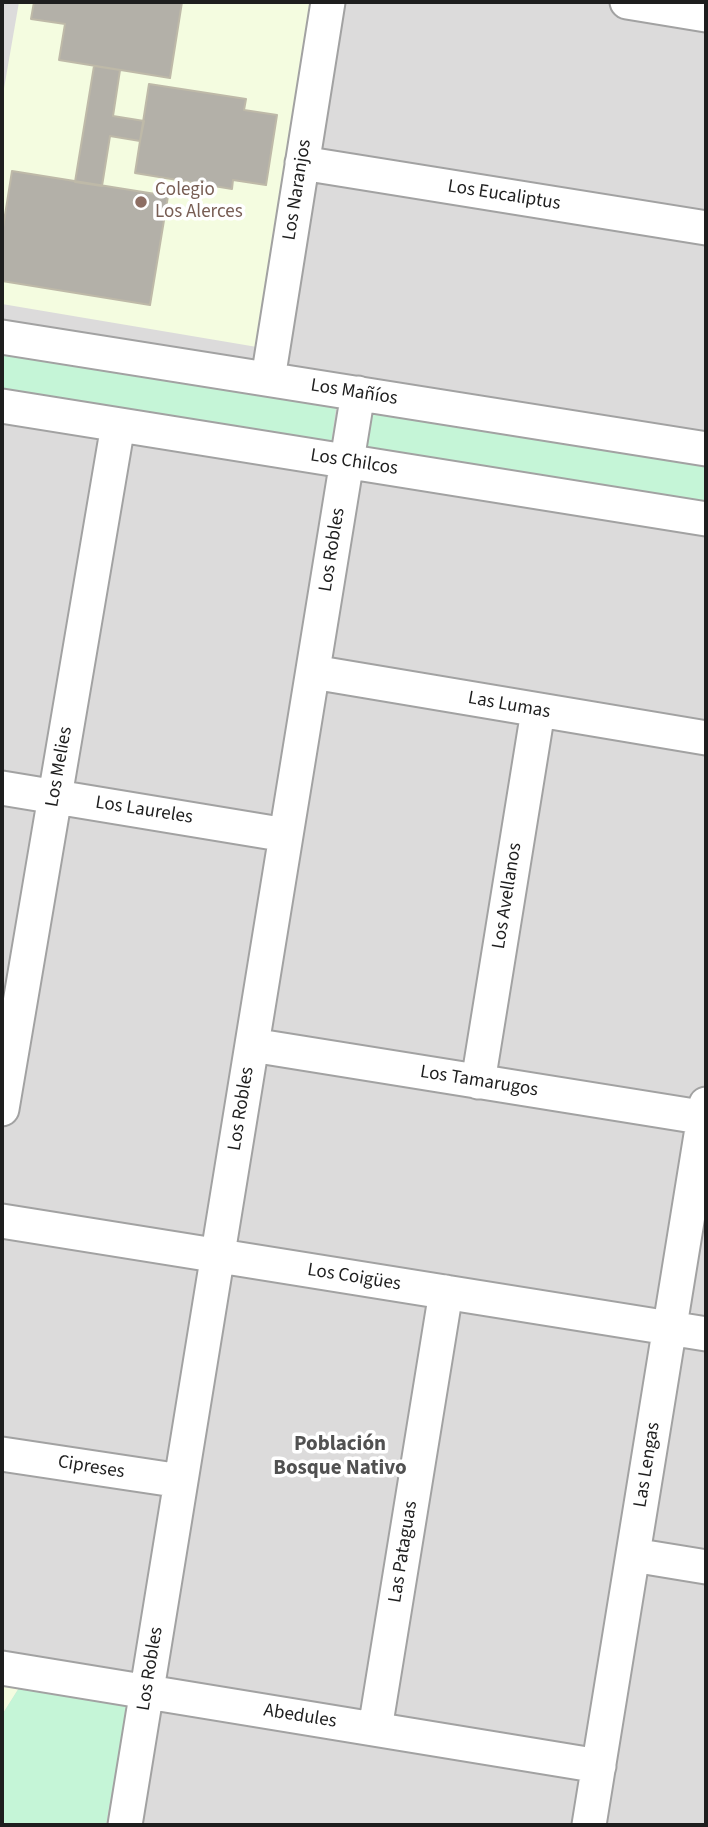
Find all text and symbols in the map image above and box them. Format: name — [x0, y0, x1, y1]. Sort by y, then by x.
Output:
street label: Los Naranjos — [279, 138, 317, 242]
street label: Los Eucaliptus — [446, 176, 562, 216]
place label: Colegio Los Alerces — [155, 180, 243, 224]
marker: Colegio Los Alerces — [133, 194, 149, 210]
street label: Los Mañíos — [309, 375, 399, 411]
street label: Los Chilcos — [309, 445, 399, 481]
street label: Los Robles — [315, 506, 351, 594]
street label: Las Lumas — [466, 688, 552, 724]
street label: Los Melies — [42, 725, 78, 809]
street label: Los Laureles — [94, 792, 194, 830]
street label: Los Avellanos — [488, 841, 528, 951]
street label: Los Tamarugos — [418, 1061, 540, 1103]
street label: Los Robles — [224, 1065, 260, 1153]
street label: Los Coigües — [306, 1259, 402, 1297]
street label: Las Lengas — [630, 1421, 666, 1509]
district label: Población Bosque Nativo — [273, 1432, 407, 1482]
street label: Cipreses — [56, 1451, 126, 1485]
street label: Las Pataguas — [385, 1499, 423, 1605]
street label: Los Robles — [133, 1625, 169, 1713]
street label: Abedules — [262, 1700, 338, 1734]

